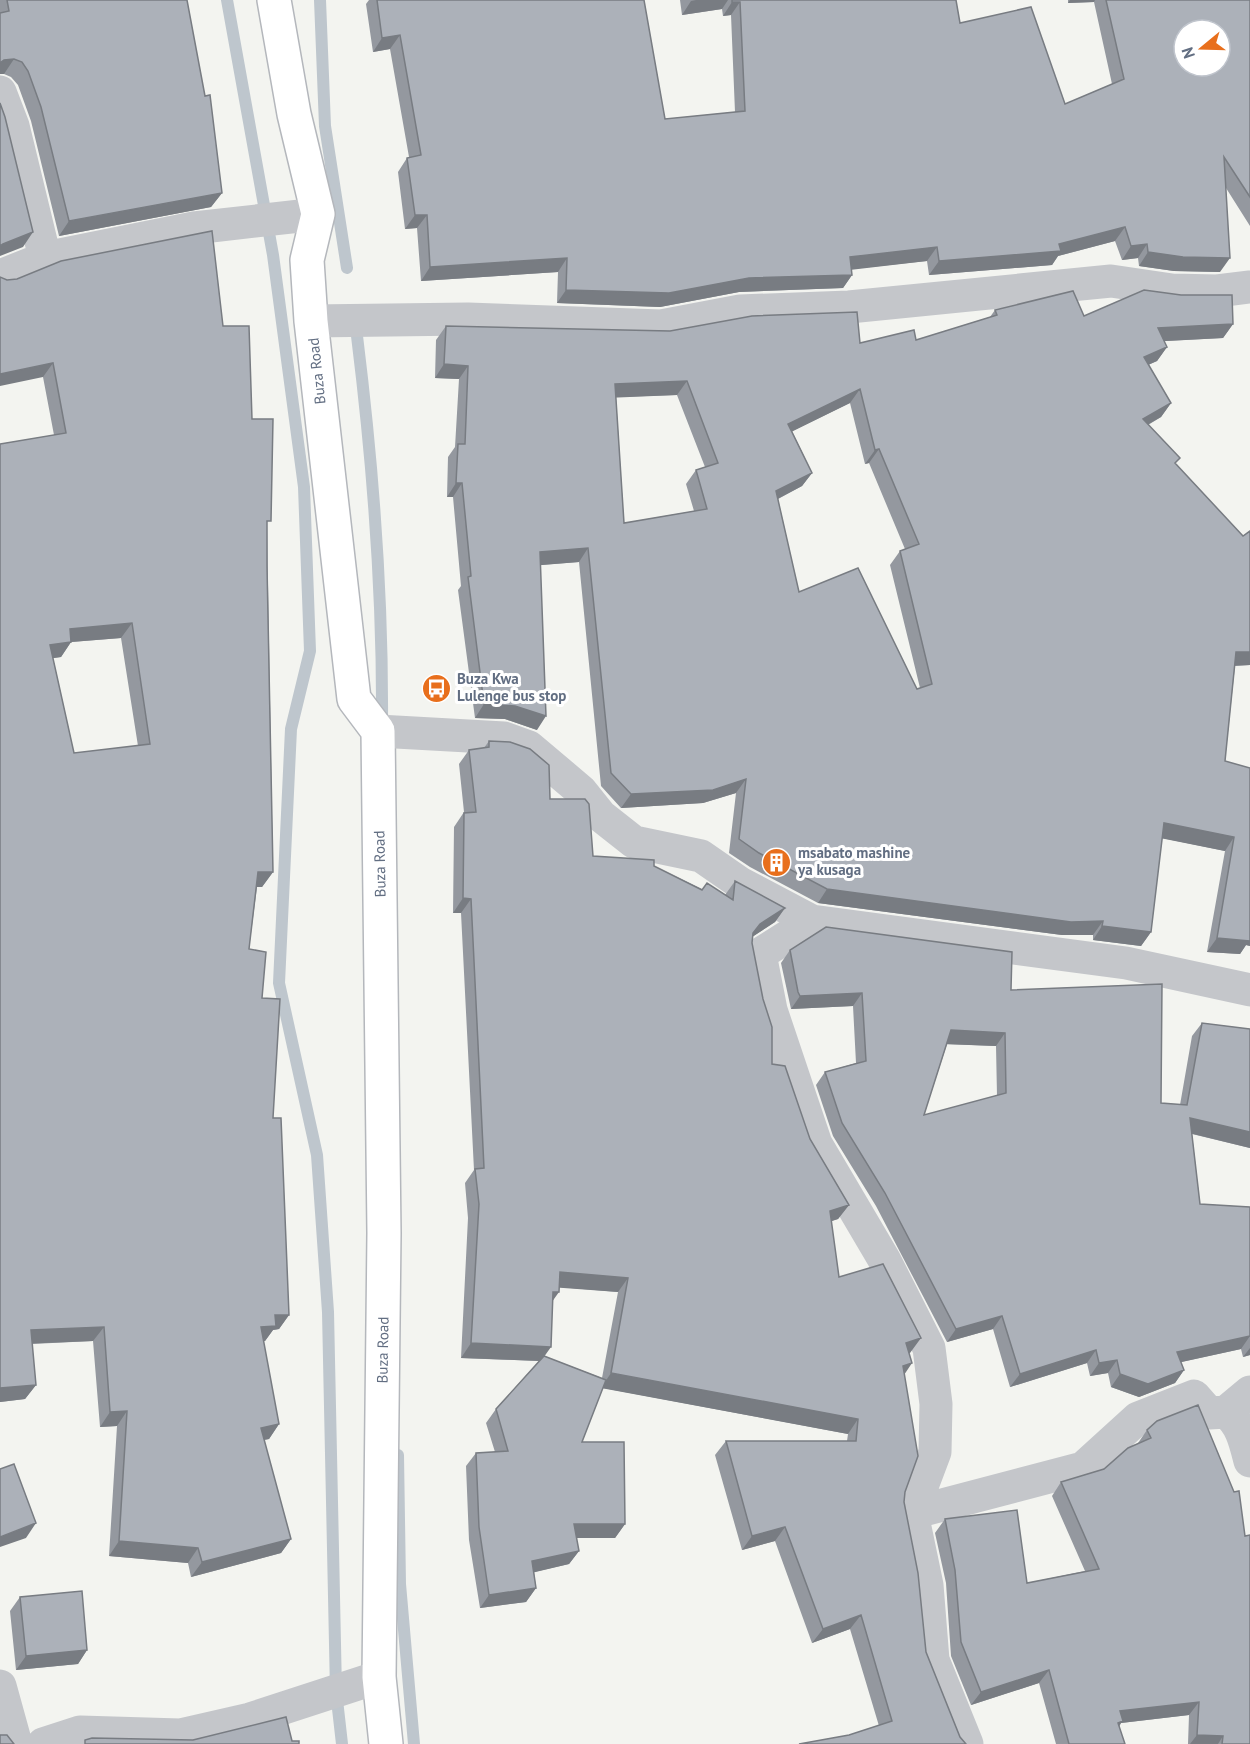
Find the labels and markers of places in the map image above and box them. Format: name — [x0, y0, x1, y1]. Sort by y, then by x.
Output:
place label: Buza Kwa Lulenge bus stop — [457, 669, 566, 705]
bus stop icon: Buza Kwa Lulenge bus stop — [420, 672, 452, 704]
place label: msabato mashine ya kusaga — [797, 843, 911, 879]
building icon: msabato mashine ya kusaga — [761, 846, 793, 878]

